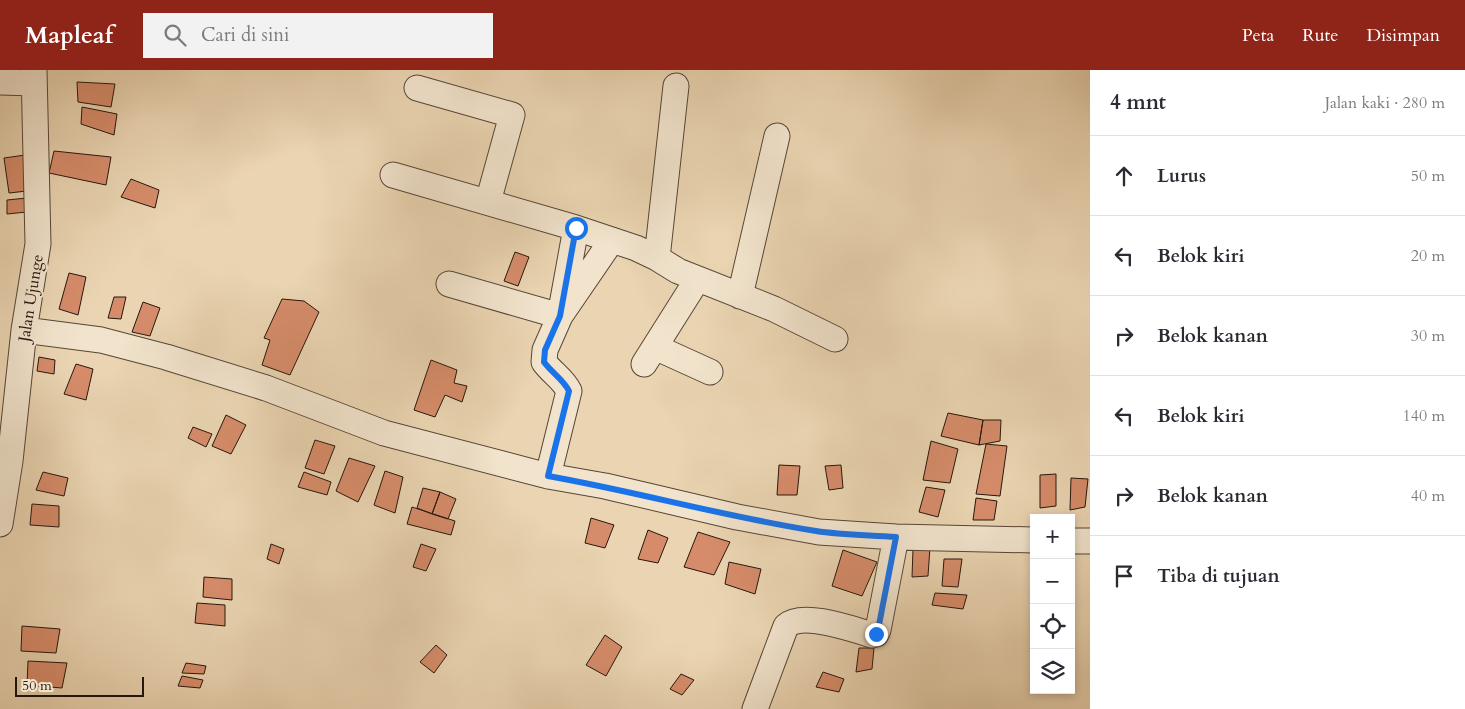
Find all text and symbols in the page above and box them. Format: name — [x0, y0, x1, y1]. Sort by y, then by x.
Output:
search box — [143, 13, 493, 58]
text: Mapleaf — [25, 19, 113, 52]
icon: search — [161, 21, 189, 49]
text: Cari di sini — [201, 22, 289, 48]
text: Peta — [1242, 23, 1274, 48]
text: Rute — [1302, 23, 1338, 48]
text: Disimpan — [1366, 23, 1440, 48]
text: 4 mnt — [1110, 88, 1166, 117]
text: Jalan kaki · 280 m — [1325, 92, 1445, 114]
icon: ahead — [1110, 162, 1138, 190]
text: Lurus — [1157, 163, 1206, 189]
text: 50 m — [1411, 165, 1445, 187]
route start — [565, 217, 588, 240]
icon: left — [1110, 242, 1138, 270]
text: Belok kiri — [1157, 243, 1244, 269]
text: 20 m — [1411, 245, 1445, 267]
street label: Jalan Ujunge — [13, 253, 49, 346]
icon: right — [1110, 322, 1138, 350]
text: Belok kanan — [1157, 323, 1268, 349]
text: 30 m — [1411, 325, 1445, 347]
icon: left — [1110, 402, 1138, 430]
text: Belok kiri — [1157, 403, 1244, 429]
text: 140 m — [1403, 405, 1445, 427]
icon: right — [1110, 482, 1138, 510]
text: Belok kanan — [1157, 483, 1268, 509]
text: 40 m — [1411, 485, 1445, 507]
map controls — [1030, 514, 1075, 694]
button: + — [1030, 514, 1075, 559]
button: − — [1030, 559, 1075, 604]
icon: arrive — [1110, 562, 1138, 590]
text: Tiba di tujuan — [1157, 563, 1280, 589]
button: locate — [1030, 604, 1075, 649]
route end — [865, 623, 888, 646]
button: layers — [1030, 649, 1075, 694]
scale bar — [15, 674, 144, 697]
text: 50 m — [22, 676, 52, 695]

